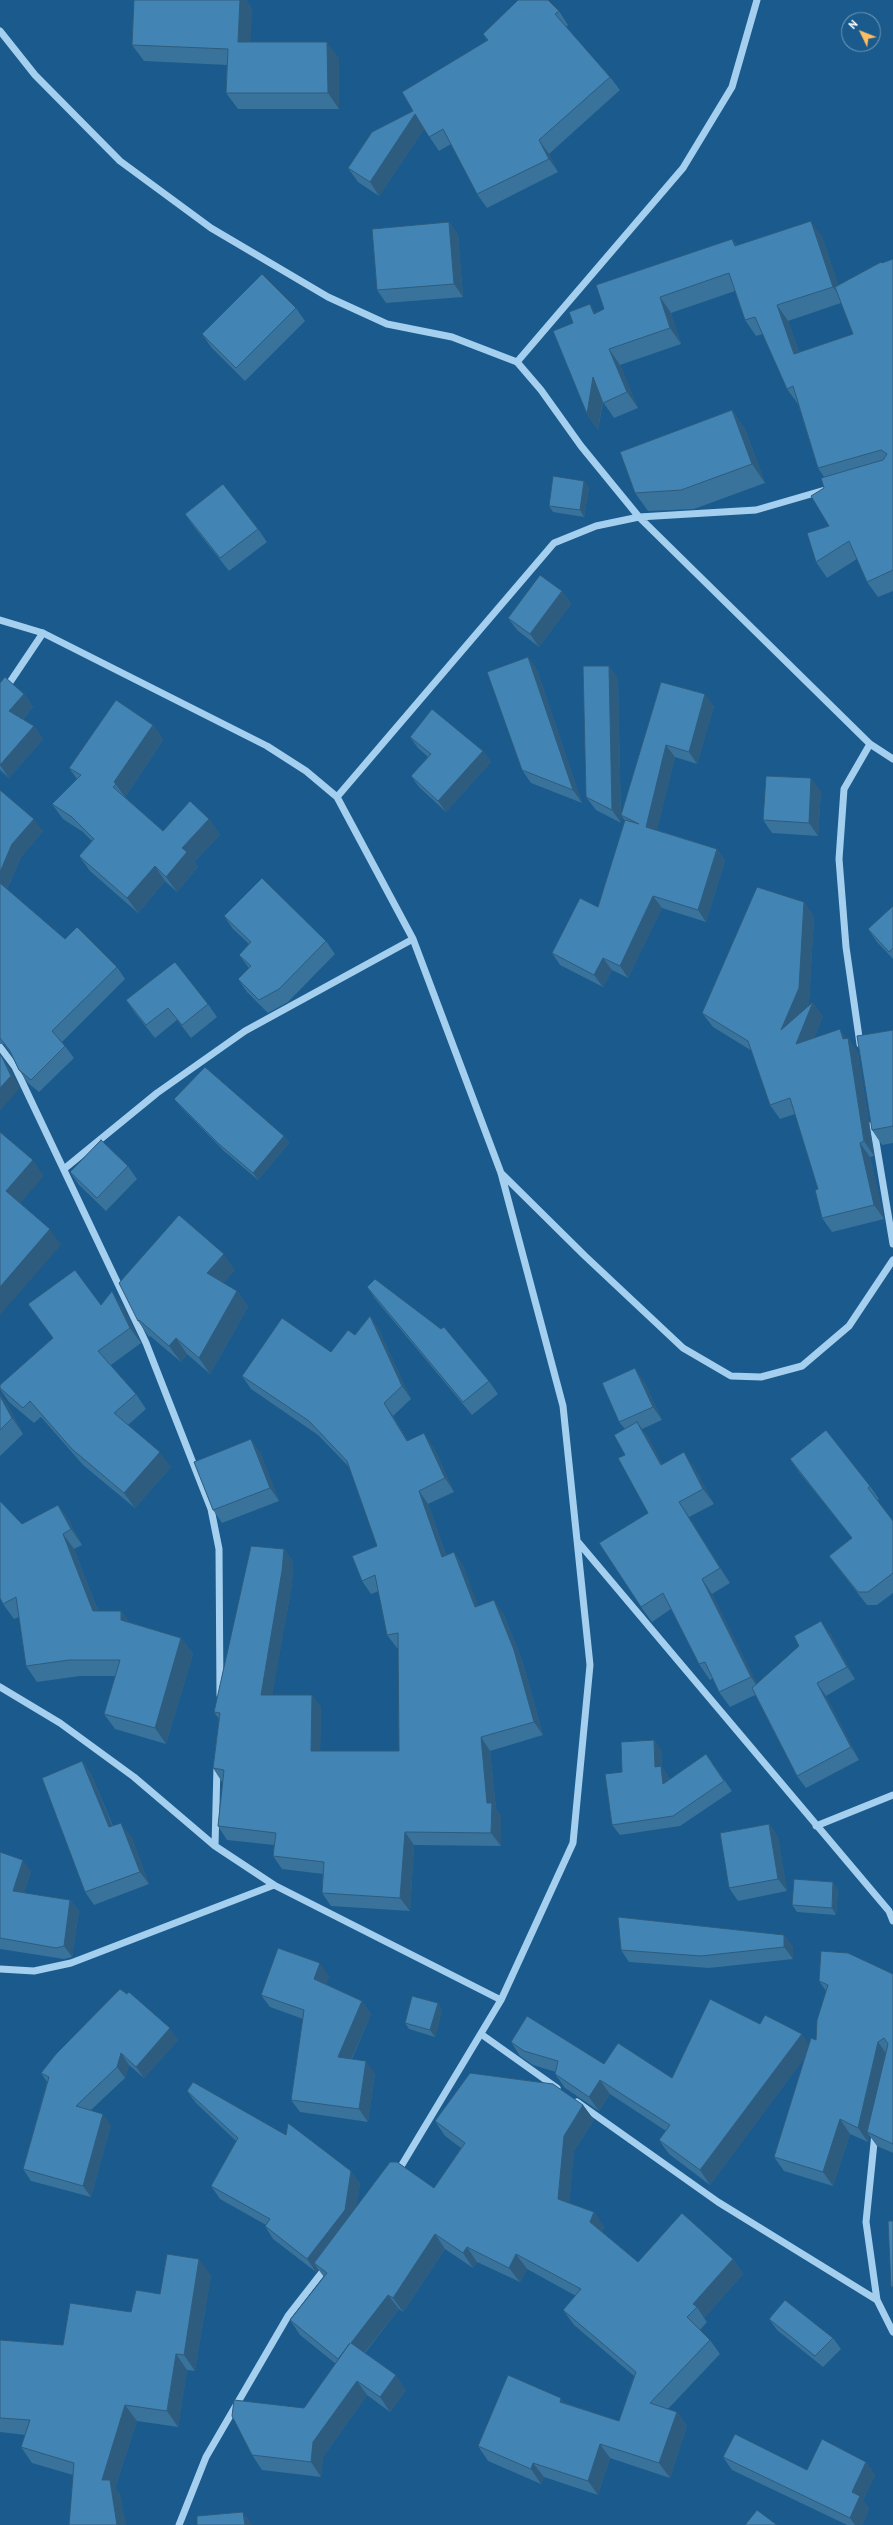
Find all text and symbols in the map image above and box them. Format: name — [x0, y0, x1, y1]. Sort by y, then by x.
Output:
north arrow — [841, 12, 881, 52]
text: N — [845, 17, 861, 32]

